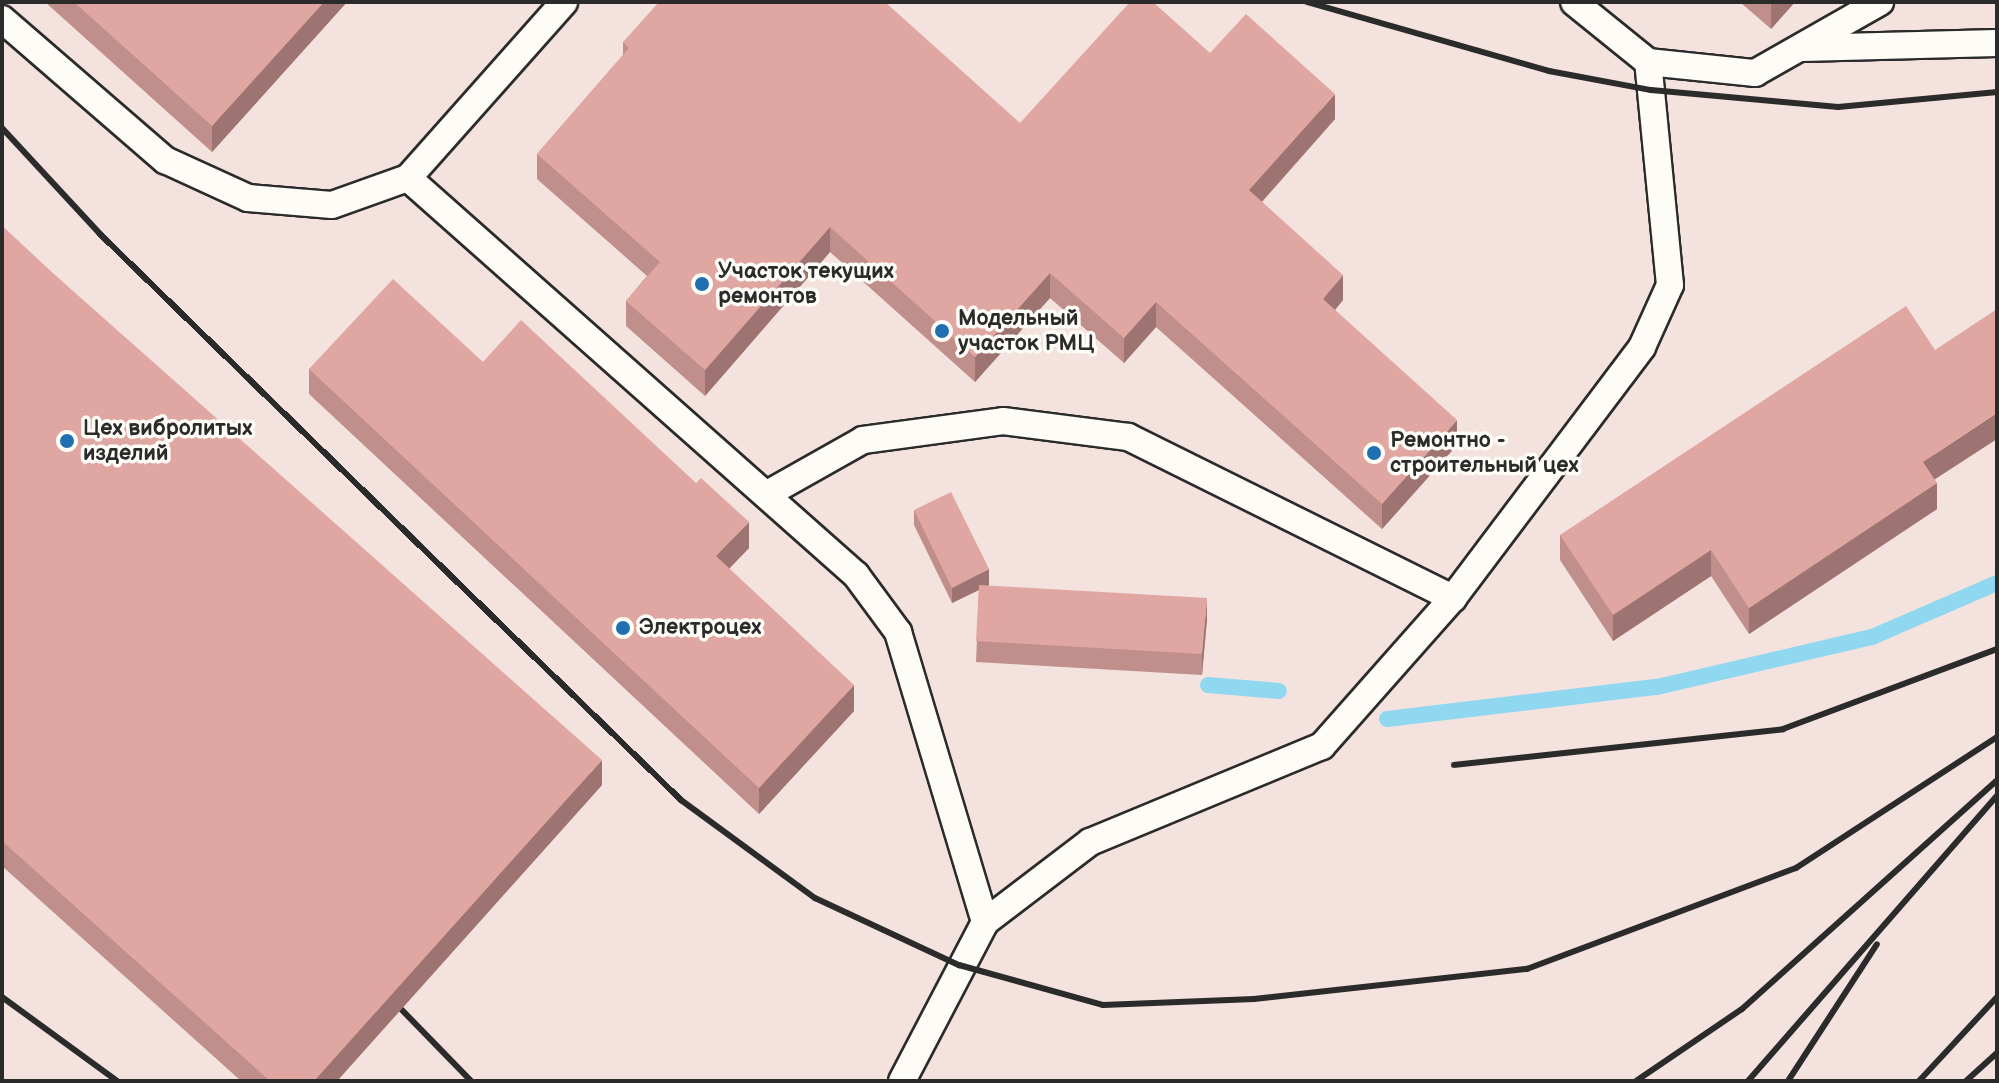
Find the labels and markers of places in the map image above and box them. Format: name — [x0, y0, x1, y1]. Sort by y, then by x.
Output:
place label: Участок текущих ремонтов — [718, 258, 894, 310]
marker: Участок текущих ремонтов — [693, 275, 711, 293]
place label: Модельный участок РМЦ — [958, 305, 1094, 356]
marker: Модельный участок РМЦ — [933, 322, 951, 340]
place label: Цех вибролитых изделий — [83, 415, 252, 466]
place label: Ремонтно - строительный цех — [1390, 427, 1578, 478]
marker: Цех вибролитых изделий — [58, 432, 76, 450]
marker: Ремонтно - строительный цех — [1365, 444, 1383, 462]
place label: Электроцех — [639, 615, 761, 641]
marker: Электроцех — [614, 619, 632, 637]

